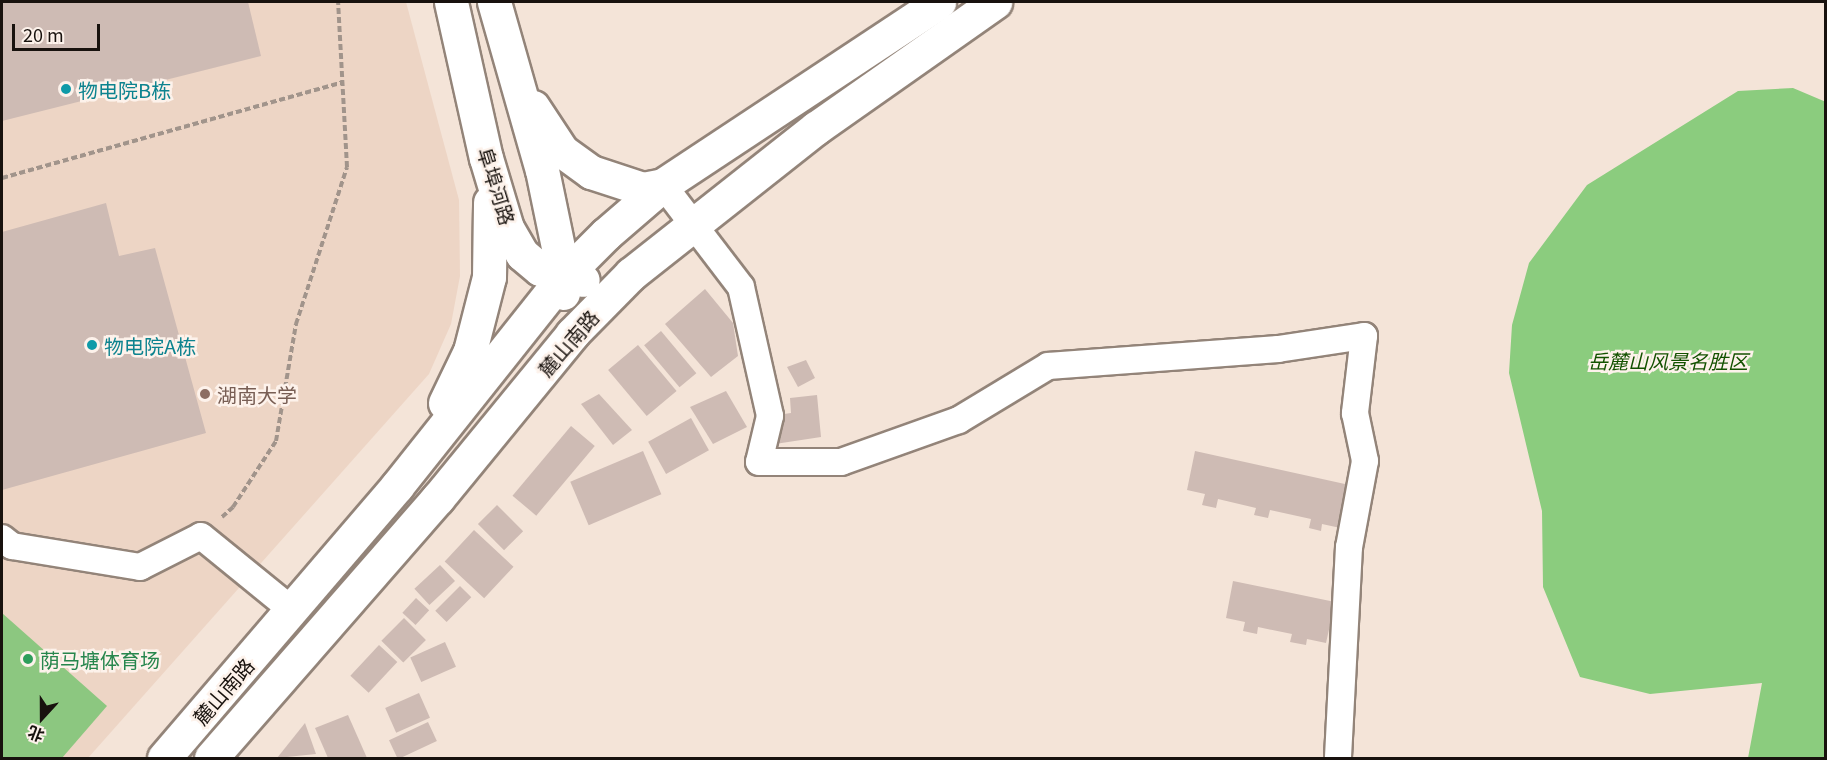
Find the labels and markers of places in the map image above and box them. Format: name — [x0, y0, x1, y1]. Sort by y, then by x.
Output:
place label: 物电院B栋 — [78, 77, 171, 101]
marker: 物电院B栋 — [59, 82, 73, 96]
place label: 物电院A栋 — [104, 333, 196, 357]
marker: 物电院A栋 — [85, 338, 99, 352]
place label: 湖南大学 — [217, 382, 297, 406]
marker: 湖南大学 — [198, 387, 212, 401]
place label: 荫马塘体育场 — [40, 647, 160, 671]
marker: 荫马塘体育场 — [21, 652, 35, 666]

